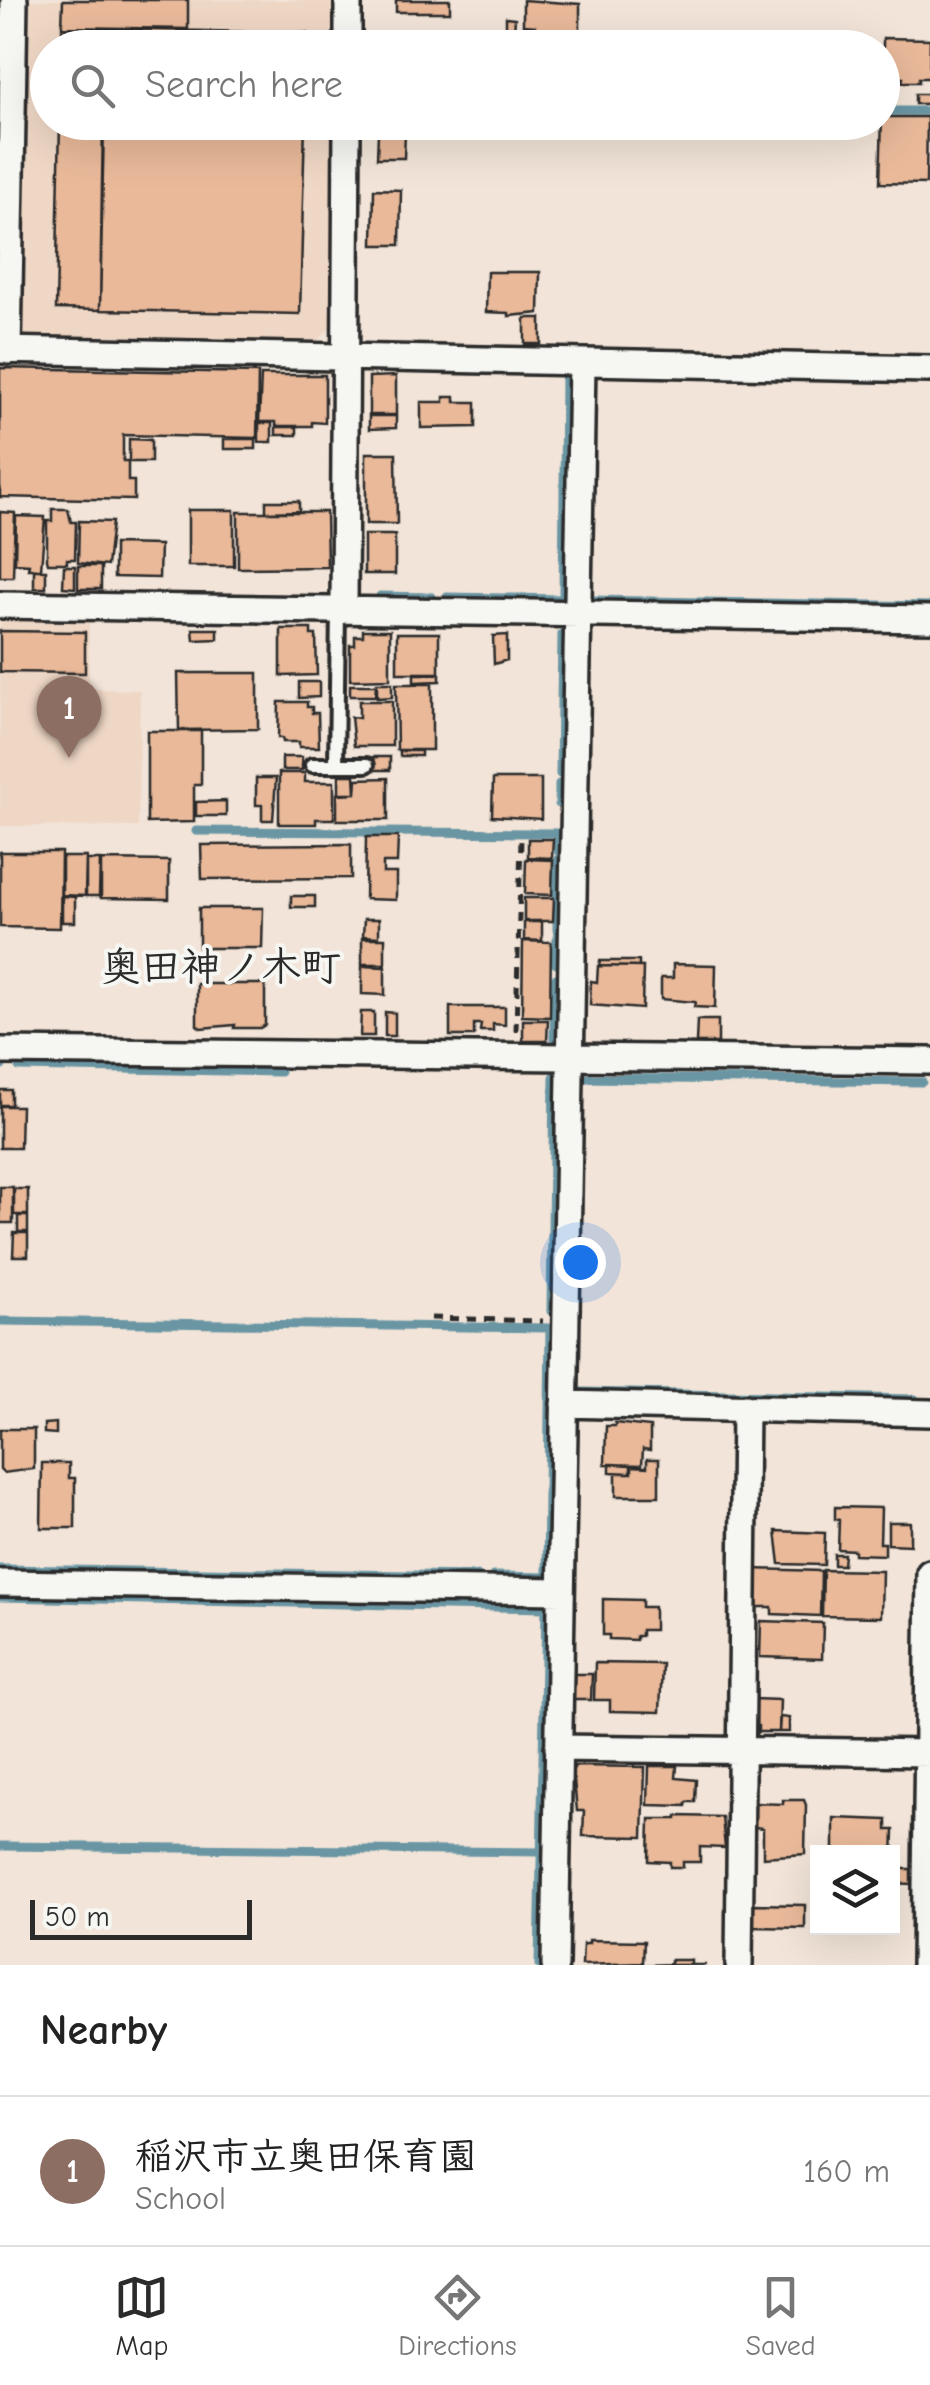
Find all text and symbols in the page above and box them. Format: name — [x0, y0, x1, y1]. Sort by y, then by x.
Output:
search box — [30, 30, 900, 140]
icon: search — [65, 58, 120, 113]
text: Search here — [145, 63, 343, 107]
pin: 1 — [36, 676, 102, 758]
district label: 奥田神ノ木町 — [101, 944, 341, 990]
your location — [555, 1237, 606, 1288]
map controls — [810, 1845, 900, 1935]
button: layers — [810, 1845, 900, 1935]
scale bar — [30, 1895, 252, 1940]
text: 50 m — [45, 1901, 110, 1933]
text: Nearby — [40, 2006, 167, 2055]
text: 稲沢市立奥田保育園 — [135, 2135, 477, 2179]
text: 1 — [66, 2153, 79, 2190]
text: 160 m — [803, 2153, 890, 2190]
text: School — [135, 2180, 226, 2217]
tab: Map — [114, 2270, 169, 2362]
tab: Directions — [398, 2270, 517, 2362]
tab: Saved — [746, 2270, 816, 2362]

